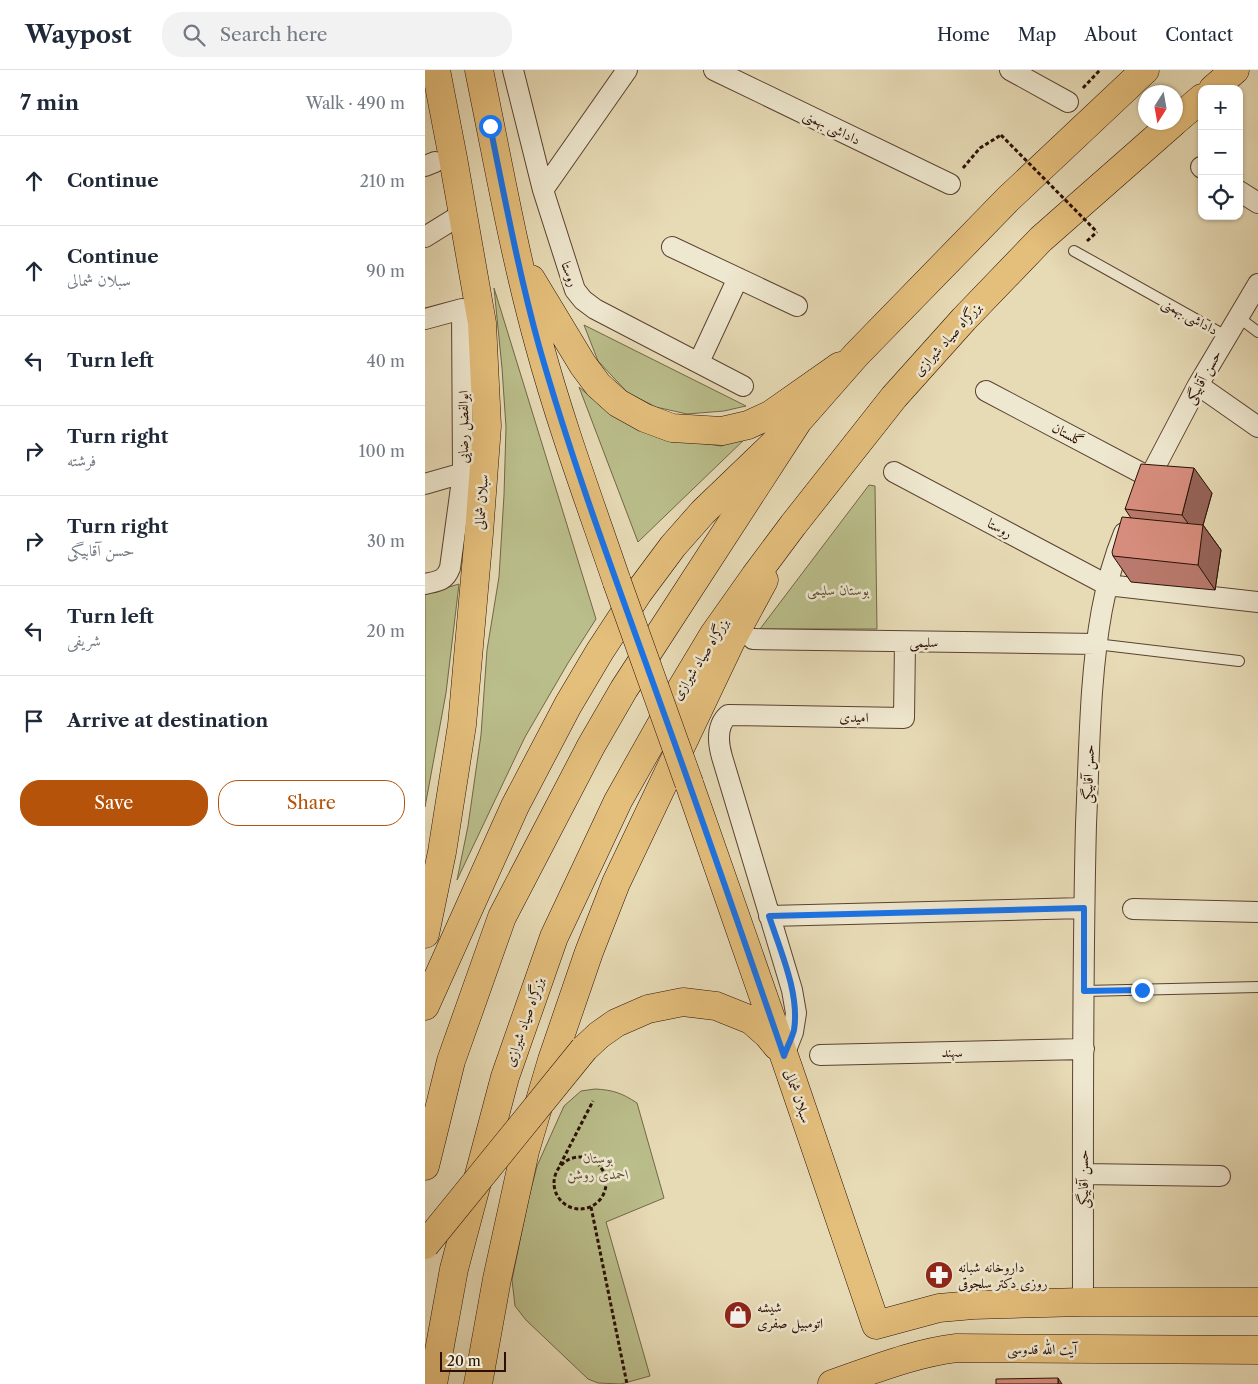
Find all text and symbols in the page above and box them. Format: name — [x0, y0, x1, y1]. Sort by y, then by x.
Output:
search box — [162, 12, 512, 57]
text: Waypost — [25, 20, 132, 49]
icon: search — [180, 21, 208, 49]
text: Search here — [220, 23, 327, 46]
text: Home — [937, 24, 990, 46]
text: Map — [1018, 24, 1056, 46]
text: About — [1084, 24, 1137, 46]
text: Contact — [1165, 24, 1233, 46]
north arrow — [1138, 85, 1183, 130]
map controls — [1198, 85, 1243, 220]
button: + — [1198, 85, 1243, 130]
text: 7 min — [20, 90, 79, 115]
text: Walk · 490 m — [306, 93, 405, 113]
street label: داداشی بهمنی — [800, 105, 864, 149]
route start — [479, 115, 502, 138]
button: − — [1198, 130, 1243, 175]
icon: ahead — [20, 167, 48, 195]
text: Continue — [67, 169, 159, 192]
text: 210 m — [360, 171, 405, 191]
button: locate — [1198, 175, 1243, 220]
text: Continue — [67, 245, 159, 268]
icon: ahead — [20, 257, 48, 285]
street label: روستا — [557, 259, 583, 289]
text: 90 m — [366, 261, 405, 281]
text: سبلان شمالی — [67, 270, 131, 290]
street label: داداشی بهمنی — [1158, 293, 1221, 340]
street label: بزرگراه صیاد شیرازی — [909, 298, 985, 380]
icon: left — [20, 347, 48, 375]
street label: حسن آقابیگی — [1181, 347, 1226, 408]
text: Turn left — [67, 349, 154, 372]
text: 40 m — [366, 351, 405, 371]
street label: ابوالفضل رضایی — [454, 390, 474, 464]
street label: گلستان — [1049, 418, 1087, 450]
text: Turn right — [67, 425, 168, 448]
icon: right — [20, 437, 48, 465]
text: 100 m — [359, 441, 405, 461]
text: فرشته — [67, 450, 96, 470]
street label: سبلان شمالی — [470, 473, 492, 530]
street label: روستا — [984, 514, 1016, 542]
text: Turn right — [67, 515, 168, 538]
icon: right — [20, 527, 48, 555]
text: 30 m — [367, 531, 405, 551]
text: حسن آقابیگی — [67, 540, 135, 560]
park label: بوستان سلیمی — [807, 581, 870, 600]
text: Turn left — [67, 605, 154, 628]
street label: بزرگراه صیاد شیرازی — [668, 614, 733, 703]
icon: left — [20, 617, 48, 645]
text: 20 m — [366, 621, 405, 641]
text: شریفی — [67, 630, 101, 650]
street label: سلیمی — [909, 633, 939, 652]
icon: arrive — [20, 707, 48, 735]
street label: امیدی — [839, 708, 869, 726]
text: Arrive at destination — [67, 709, 268, 732]
street label: حسن آقابیگی — [1078, 744, 1099, 804]
button: Save — [20, 780, 208, 826]
button: Share — [218, 780, 405, 826]
street label: بزرگراه صیاد شیرازی — [500, 974, 548, 1069]
route end — [1131, 979, 1154, 1002]
street label: سهند — [941, 1043, 963, 1062]
street label: سبلان شمالی — [780, 1067, 816, 1125]
park label: بوستان احمدی روشن — [567, 1149, 629, 1184]
street label: حسن آقابیگی — [1074, 1149, 1093, 1209]
place label: داروخانه شبانه روزی دکتر سلجوقی — [958, 1258, 1047, 1292]
pharmacy icon: داروخانه شبانه روزی دکتر سلجوقی — [924, 1260, 954, 1290]
place label: شیشه اتومبیل صفری — [757, 1298, 823, 1334]
shop icon: شیشه اتومبیل صفری — [723, 1300, 753, 1330]
street label: آیت الله قدوسی — [1007, 1338, 1079, 1359]
scale bar — [440, 1349, 506, 1372]
text: 20 m — [447, 1352, 481, 1370]

